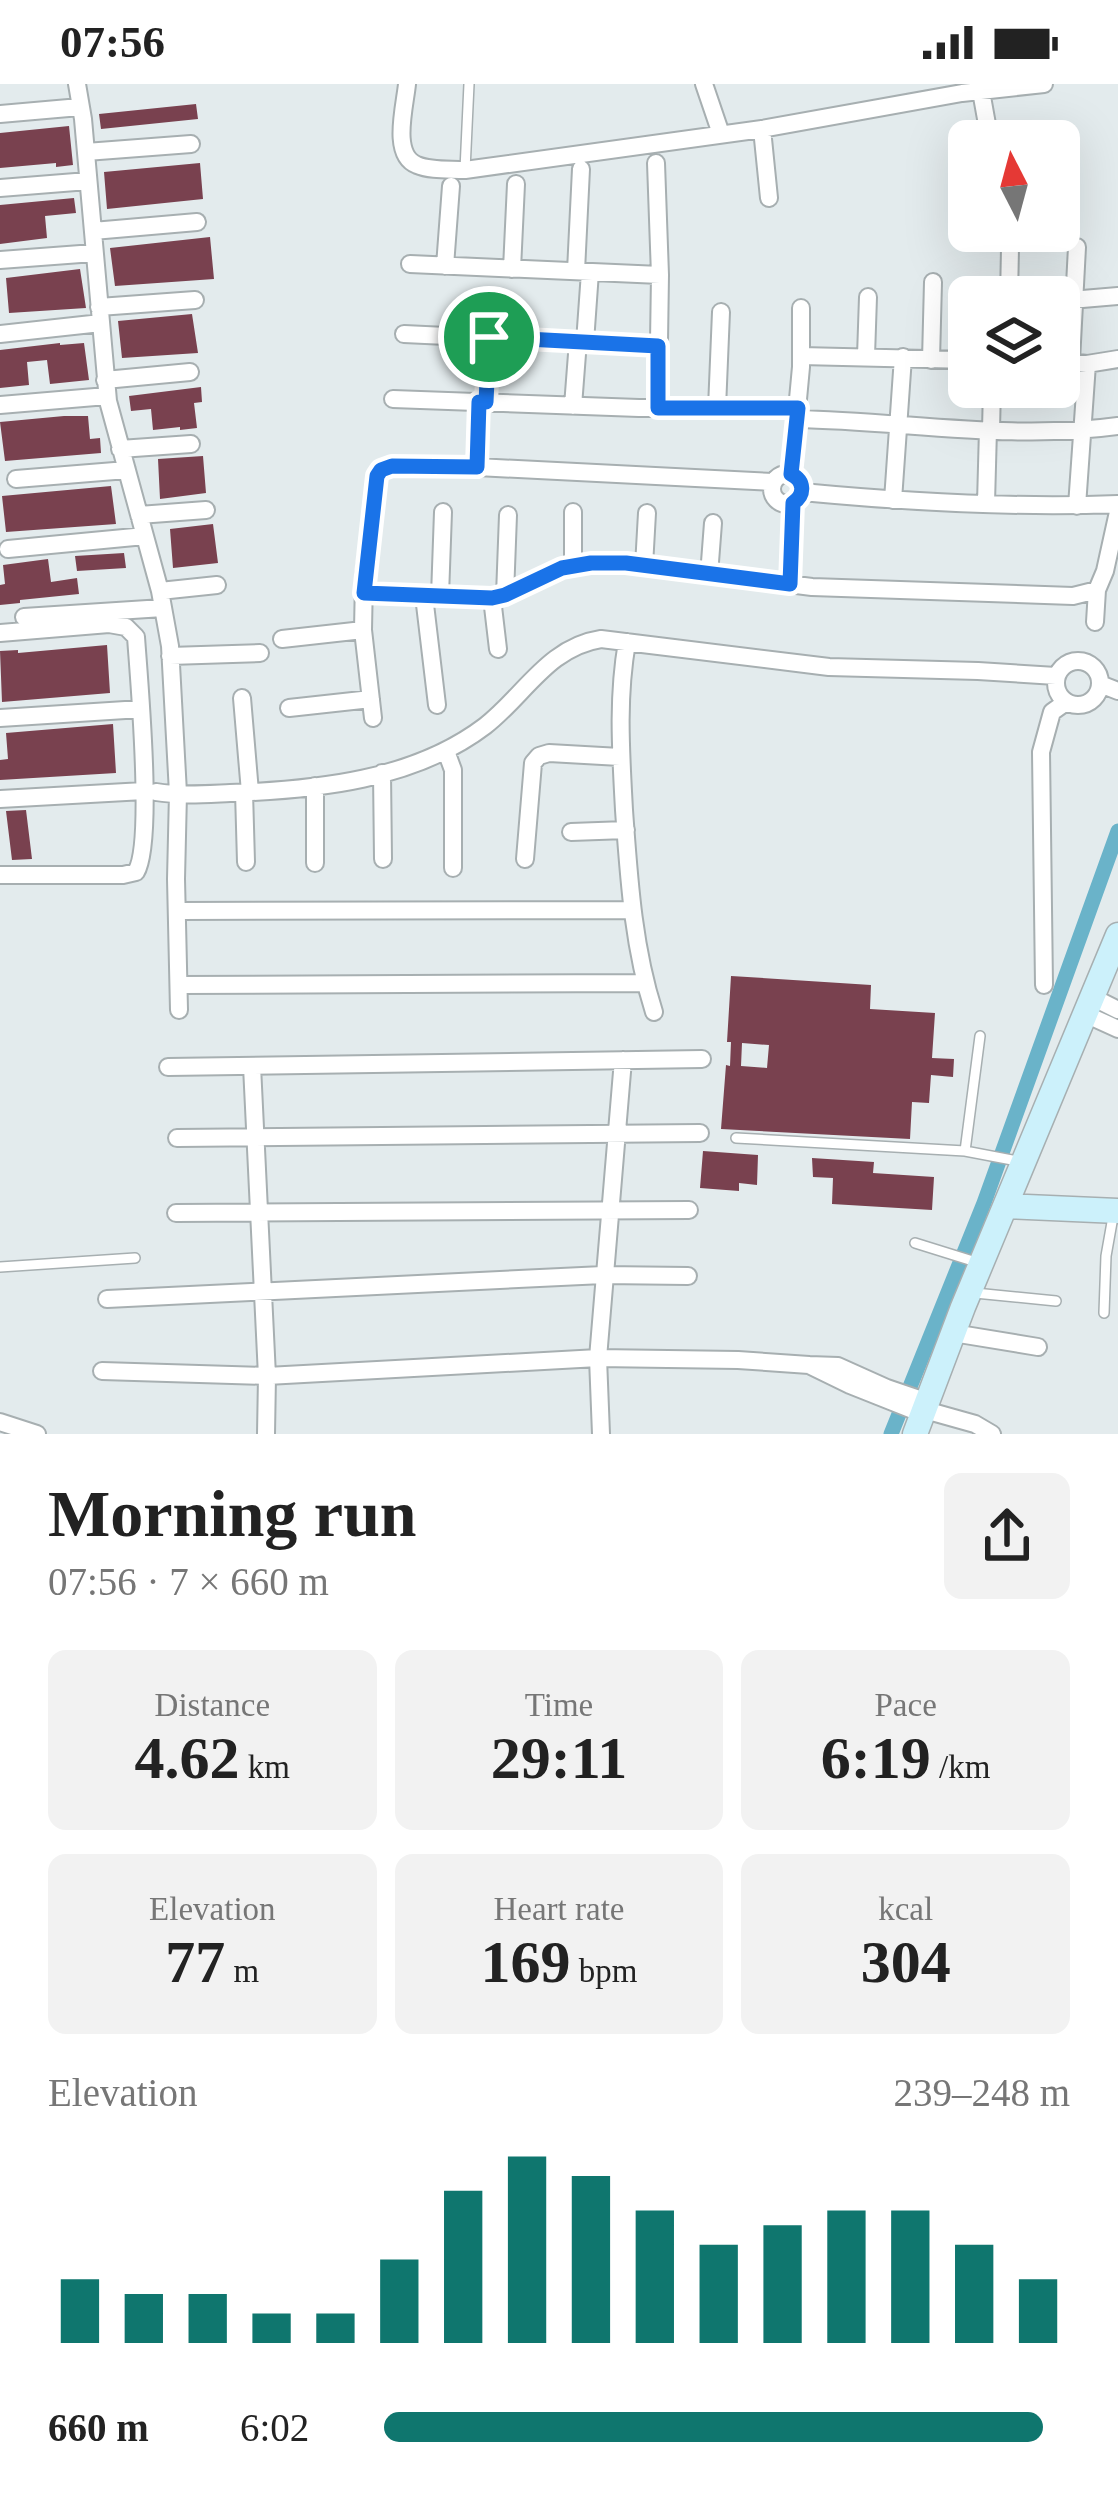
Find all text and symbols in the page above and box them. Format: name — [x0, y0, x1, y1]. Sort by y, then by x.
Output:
text: 07:56 — [60, 17, 165, 67]
north arrow — [948, 120, 1080, 252]
map controls — [948, 120, 1080, 408]
button: layers — [948, 276, 1080, 408]
pin — [438, 286, 540, 388]
icon: arrive — [456, 304, 522, 370]
button: share — [944, 1473, 1070, 1599]
text: Morning run — [48, 1477, 417, 1550]
text: 07:56 · 7 × 660 m — [48, 1560, 329, 1603]
text: Distance — [155, 1687, 270, 1723]
text: Time — [525, 1687, 593, 1723]
text: Pace — [875, 1687, 937, 1723]
text: 4.62 — [135, 1725, 240, 1791]
text: 29:11 — [491, 1725, 627, 1791]
text: 6:19 — [821, 1725, 931, 1791]
text: km — [240, 1749, 290, 1785]
text: /km — [931, 1749, 990, 1785]
text: Elevation — [149, 1891, 276, 1927]
text: Heart rate — [493, 1891, 624, 1927]
text: kcal — [878, 1891, 933, 1927]
text: 77 — [165, 1929, 225, 1995]
text: 169 — [481, 1929, 571, 1995]
text: 304 — [861, 1929, 951, 1995]
text: m — [225, 1953, 259, 1989]
text: bpm — [571, 1953, 637, 1989]
text: Elevation — [48, 2071, 197, 2114]
text: 239–248 m — [893, 2071, 1070, 2114]
text: 660 m — [48, 2406, 149, 2449]
text: 6:02 — [240, 2406, 309, 2449]

